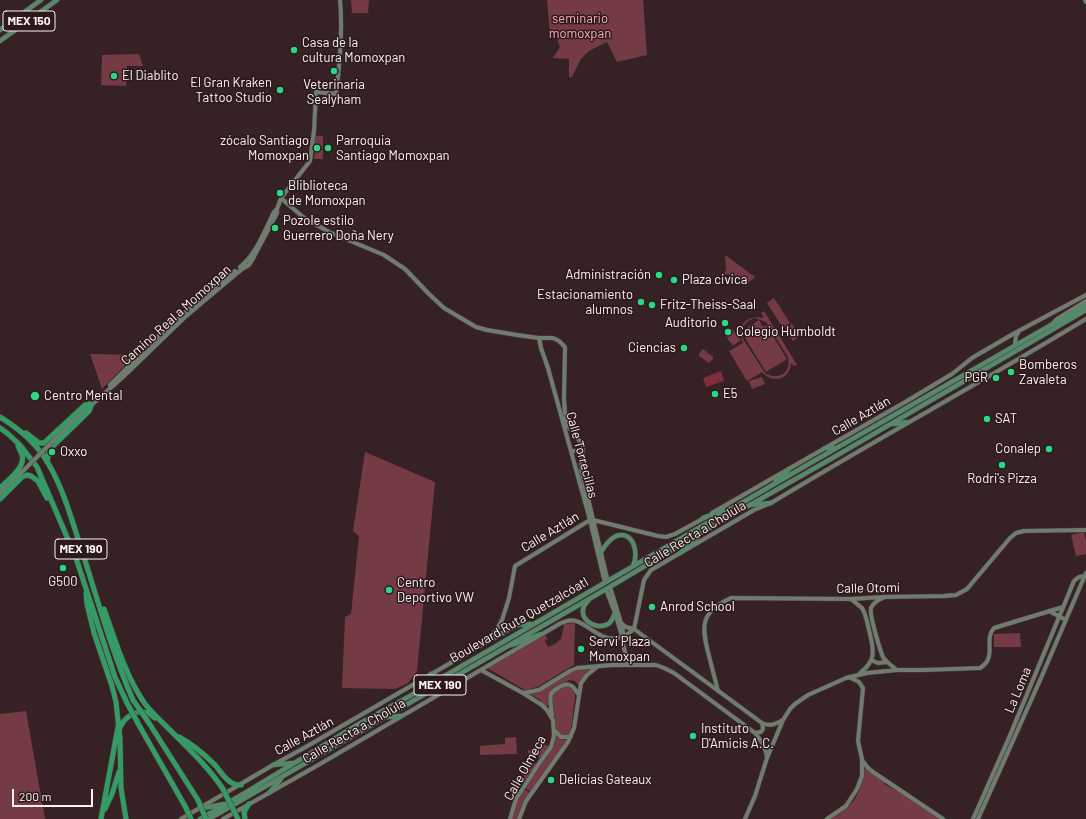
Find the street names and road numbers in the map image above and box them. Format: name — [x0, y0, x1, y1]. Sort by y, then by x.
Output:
road number: MEX 150 — [3, 11, 55, 31]
street label: Camino Real a Momoxpan — [118, 262, 234, 368]
street label: Calle Aztlán — [829, 393, 893, 439]
street label: Calle Torrecillas — [563, 410, 601, 500]
street label: Calle Recta a Cholula — [641, 497, 749, 571]
street label: Calle Aztlán — [518, 509, 582, 555]
road number: MEX 190 — [55, 539, 107, 559]
street label: Boulevard Ruta Quetzalcóatl — [447, 574, 591, 666]
street label: Calle Otomí — [836, 580, 900, 596]
street label: La Loma — [1001, 665, 1035, 715]
road number: MEX 190 — [414, 675, 466, 695]
street label: Calle Recta a Cholula — [300, 695, 408, 767]
street label: Calle Aztlán — [272, 713, 336, 759]
street label: Calle Olmeca — [501, 733, 549, 803]

